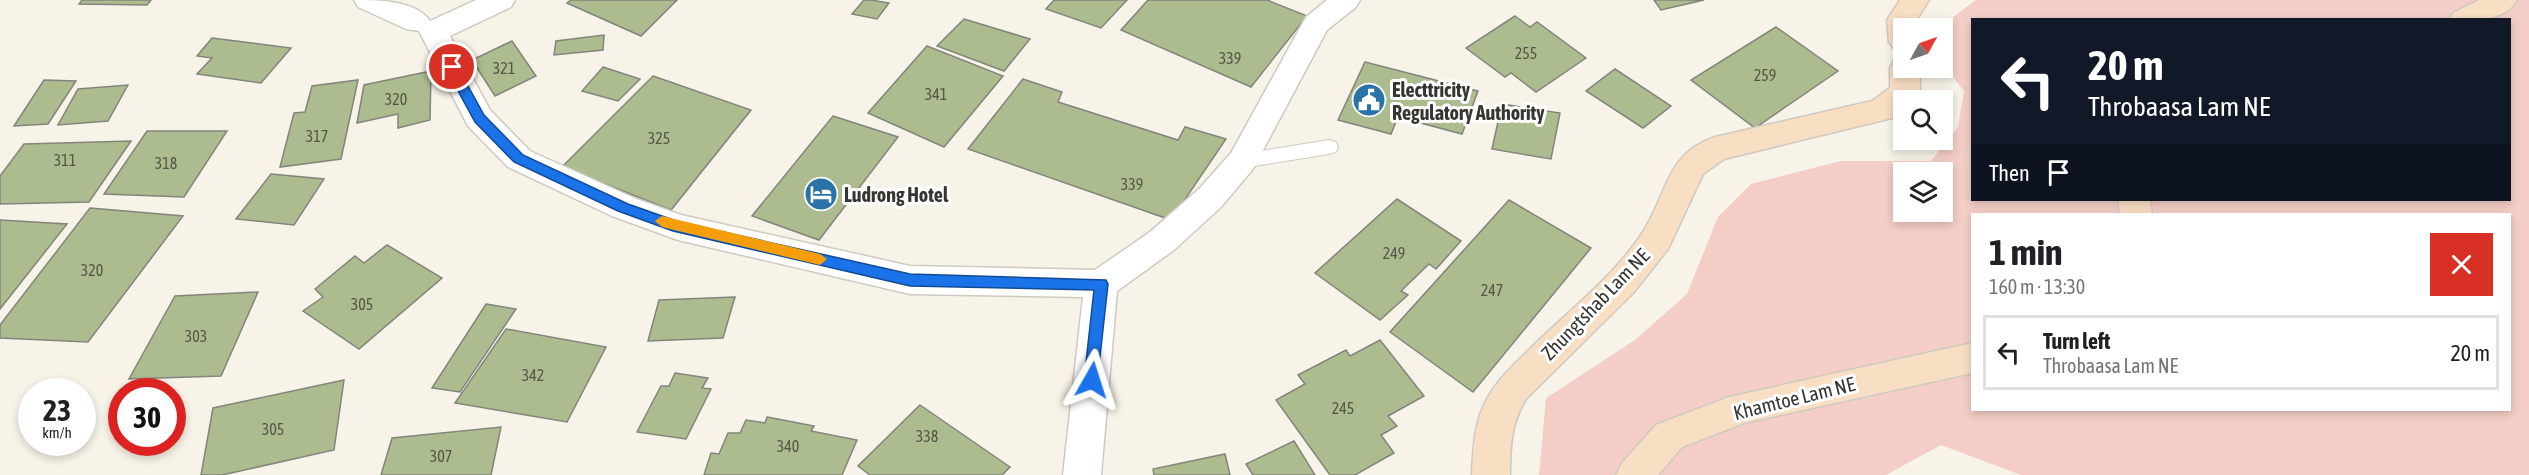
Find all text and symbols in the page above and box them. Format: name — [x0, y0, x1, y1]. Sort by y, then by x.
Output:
north arrow — [1893, 18, 1953, 78]
map controls — [1893, 18, 1953, 222]
pin — [426, 41, 477, 92]
text: 20 m — [2088, 41, 2163, 89]
icon: left — [1989, 42, 2067, 120]
house number: 255 — [1515, 44, 1537, 62]
house number: 339 — [1219, 49, 1241, 67]
icon: arrive — [435, 50, 468, 83]
house number: 321 — [493, 59, 515, 77]
house number: 259 — [1754, 66, 1776, 84]
place label: Electtricity Regulatory Authority — [1392, 78, 1545, 124]
public building icon: Electtricity Regulatory Authority — [1351, 82, 1387, 118]
house number: 341 — [925, 85, 947, 103]
house number: 320 — [385, 90, 407, 108]
button: search — [1893, 90, 1953, 150]
text: Throbaasa Lam NE — [2088, 91, 2270, 122]
house number: 317 — [306, 127, 328, 145]
house number: 325 — [648, 129, 670, 147]
house number: 311 — [54, 151, 76, 169]
house number: 318 — [155, 154, 177, 172]
icon: arrive — [2042, 156, 2075, 189]
text: Then — [1989, 160, 2030, 186]
button: layers — [1893, 162, 1953, 222]
house number: 339 — [1121, 175, 1143, 193]
hotel icon: Ludrong Hotel — [803, 176, 839, 212]
place label: Ludrong Hotel — [844, 183, 949, 206]
text: 1 min — [1989, 231, 2063, 273]
button: close — [2430, 233, 2493, 296]
street label: Zhungtshab Lam NE — [1536, 243, 1654, 364]
house number: 249 — [1383, 244, 1405, 262]
house number: 320 — [81, 261, 103, 279]
text: 160 m · 13:30 — [1989, 275, 2085, 298]
house number: 247 — [1481, 281, 1503, 299]
house number: 305 — [351, 295, 373, 313]
house number: 303 — [185, 327, 207, 345]
text: Turn left — [2043, 328, 2110, 354]
icon: left — [1992, 336, 2025, 369]
text: 20 m — [2450, 340, 2490, 366]
position arrow — [1060, 348, 1124, 412]
text: Throbaasa Lam NE — [2043, 354, 2178, 377]
house number: 342 — [522, 366, 544, 384]
street label: Khamtoe Lam NE — [1731, 372, 1858, 424]
speed limit sign: 30 — [108, 378, 186, 456]
text: 23 — [43, 393, 71, 427]
house number: 245 — [1332, 399, 1354, 417]
house number: 305 — [262, 420, 284, 438]
text: km/h — [42, 424, 72, 441]
house number: 338 — [916, 427, 938, 445]
house number: 340 — [777, 437, 799, 455]
house number: 307 — [430, 447, 452, 465]

